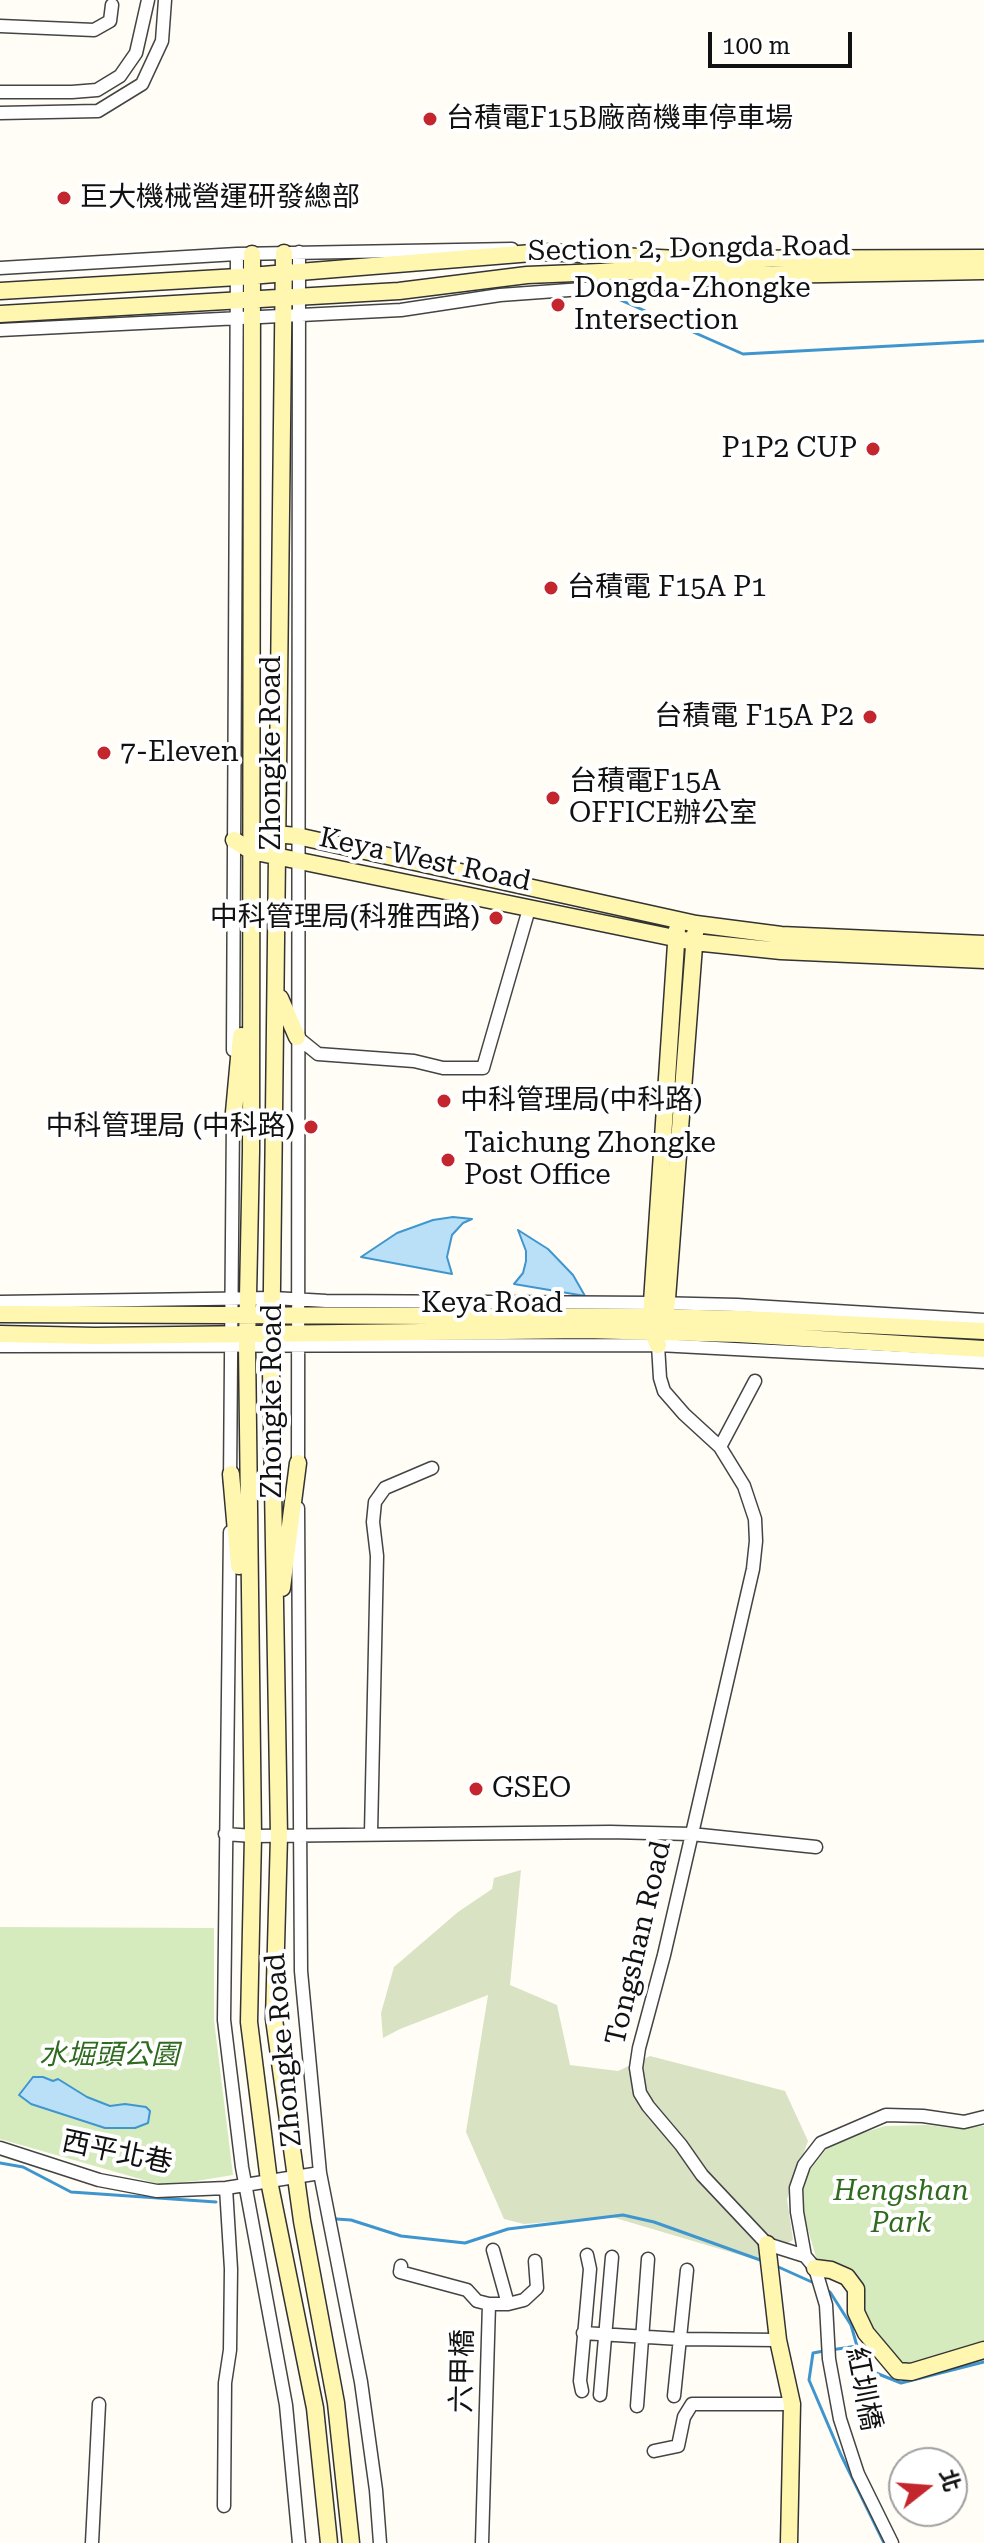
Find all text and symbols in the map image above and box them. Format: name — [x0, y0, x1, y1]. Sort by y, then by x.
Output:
scale bar — [712, 16, 856, 66]
text: 100 m — [722, 32, 790, 60]
place label: 台積電F15B廠商機車停車場 — [446, 102, 793, 136]
marker: 台積電F15B廠商機車停車場 — [421, 110, 439, 128]
place label: 巨大機械營運研發總部 — [80, 181, 360, 215]
marker: 巨大機械營運研發總部 — [55, 189, 73, 207]
street label: Section 2, Dongda Road — [527, 229, 851, 269]
place label: Dongda-Zhongke Intersection — [574, 272, 811, 338]
marker: Dongda-Zhongke Intersection — [549, 296, 567, 314]
place label: P1P2 CUP — [722, 432, 857, 466]
marker: P1P2 CUP — [864, 440, 882, 458]
place label: 台積電 F15A P1 — [567, 571, 767, 605]
marker: 台積電 F15A P1 — [542, 579, 560, 597]
street label: Zhongke Road — [255, 656, 289, 850]
place label: 台積電 F15A P2 — [654, 700, 854, 734]
marker: 台積電 F15A P2 — [861, 708, 879, 726]
place label: 7-Eleven — [120, 736, 239, 770]
marker: 7-Eleven — [95, 744, 113, 762]
place label: 台積電F15A OFFICE辦公室 — [569, 765, 757, 831]
marker: 台積電F15A OFFICE辦公室 — [544, 789, 562, 807]
street label: Keya West Road — [316, 821, 534, 899]
place label: 中科管理局(科雅西路) — [210, 901, 480, 935]
marker: 中科管理局(科雅西路) — [487, 909, 505, 927]
place label: 中科管理局(中科路) — [460, 1084, 702, 1118]
marker: 中科管理局(中科路) — [435, 1092, 453, 1110]
place label: 中科管理局 (中科路) — [46, 1110, 295, 1144]
marker: 中科管理局 (中科路) — [302, 1118, 320, 1136]
place label: Taichung Zhongke Post Office — [464, 1127, 716, 1193]
marker: Taichung Zhongke Post Office — [439, 1151, 457, 1169]
street label: Keya Road — [421, 1287, 563, 1321]
street label: Zhongke Road — [256, 1304, 290, 1498]
place label: GSEO — [492, 1772, 571, 1806]
marker: GSEO — [467, 1780, 485, 1798]
street label: Tongshan Road — [599, 1838, 679, 2048]
street label: Zhongke Road — [259, 1951, 309, 2149]
park label: 水堀頭公園 — [39, 2039, 179, 2073]
street label: 西平北巷 — [59, 2125, 175, 2181]
park label: Hengshan Park — [833, 2175, 969, 2241]
street label: 六甲橋 — [445, 2329, 481, 2413]
street label: 紅圳橋 — [838, 2345, 888, 2433]
north arrow — [888, 2447, 968, 2527]
text: 北 — [934, 2466, 965, 2495]

